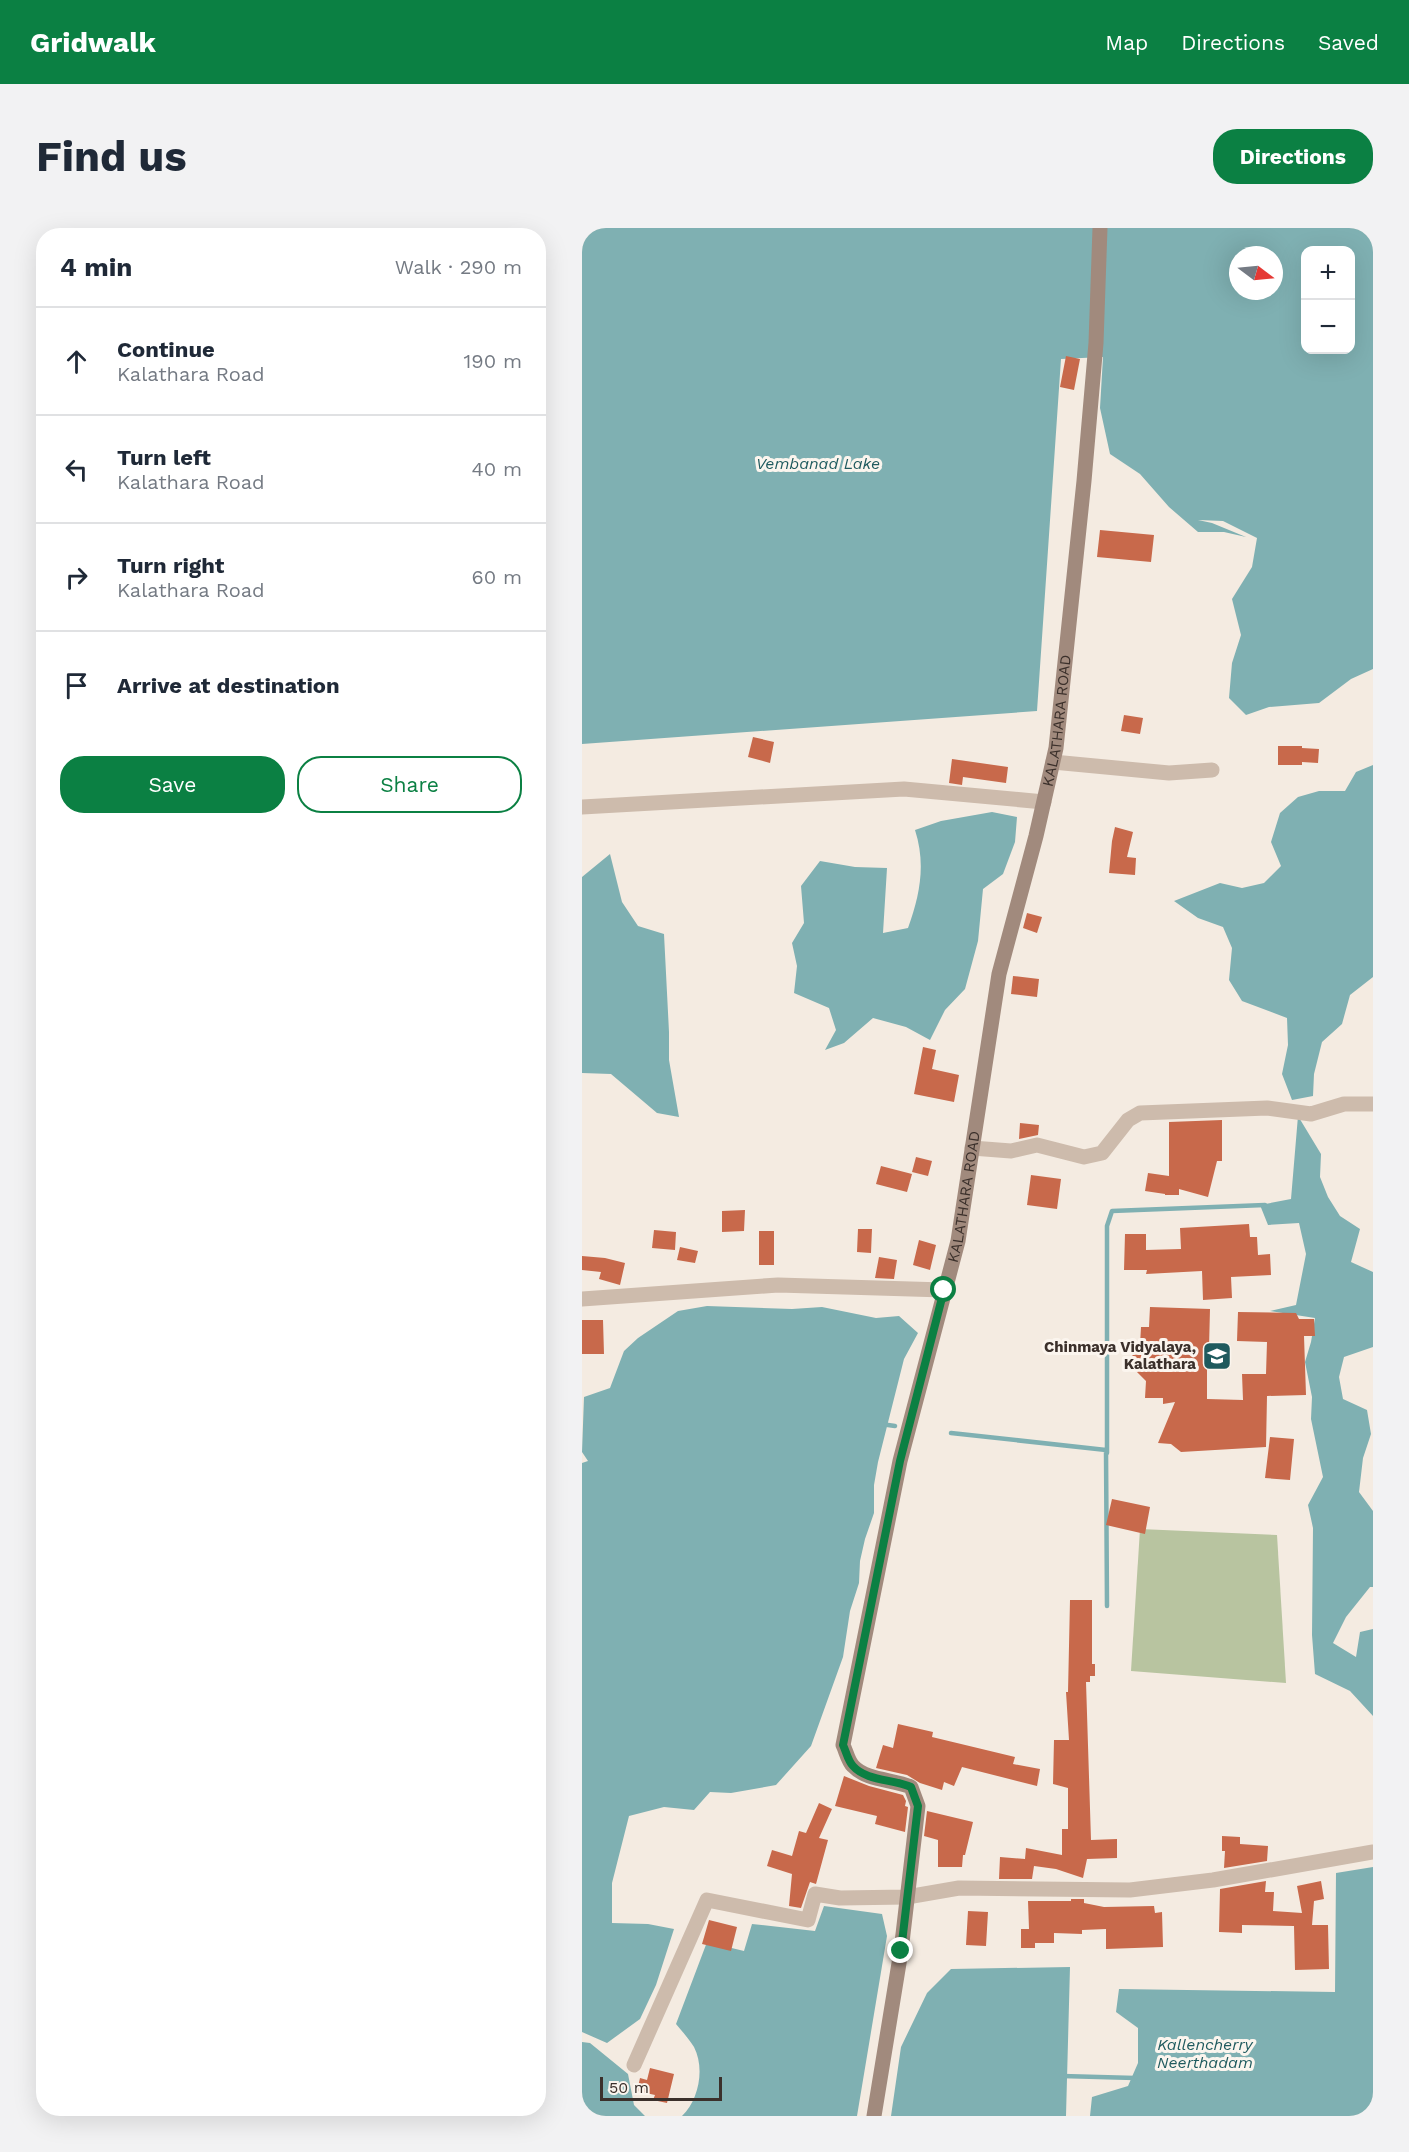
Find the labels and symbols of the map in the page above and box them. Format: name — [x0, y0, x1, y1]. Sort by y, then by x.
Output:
north arrow — [1229, 246, 1283, 300]
water label: Vembanad Lake — [756, 454, 880, 473]
street label: KALATHARA ROAD — [1039, 654, 1075, 788]
street label: KALATHARA ROAD — [944, 1130, 984, 1265]
route start — [930, 1276, 956, 1302]
place label: Chinmaya Vidyalaya, Kalathara — [1044, 1338, 1196, 1373]
school or university icon: Chinmaya Vidyalaya, Kalathara — [1201, 1340, 1233, 1372]
route end — [887, 1937, 913, 1963]
water label: Kallencherry Neerthadam — [1157, 2035, 1254, 2072]
scale bar — [600, 2074, 722, 2102]

